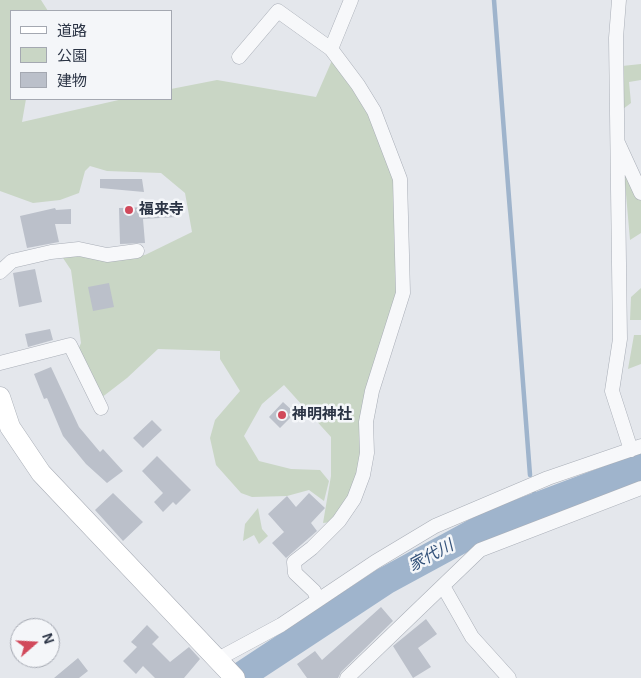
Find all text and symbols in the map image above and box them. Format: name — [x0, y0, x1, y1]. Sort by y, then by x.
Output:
legend — [10, 10, 172, 100]
text: 道路 — [57, 22, 87, 39]
text: 公園 — [57, 47, 87, 64]
text: 建物 — [57, 72, 87, 89]
place label: 福来寺 — [139, 201, 184, 219]
marker: 福来寺 — [123, 204, 135, 216]
place label: 神明神社 — [292, 406, 352, 424]
marker: 神明神社 — [276, 409, 288, 421]
water label: 家代川 — [405, 536, 457, 576]
north arrow — [10, 618, 60, 668]
text: N — [39, 631, 57, 646]

